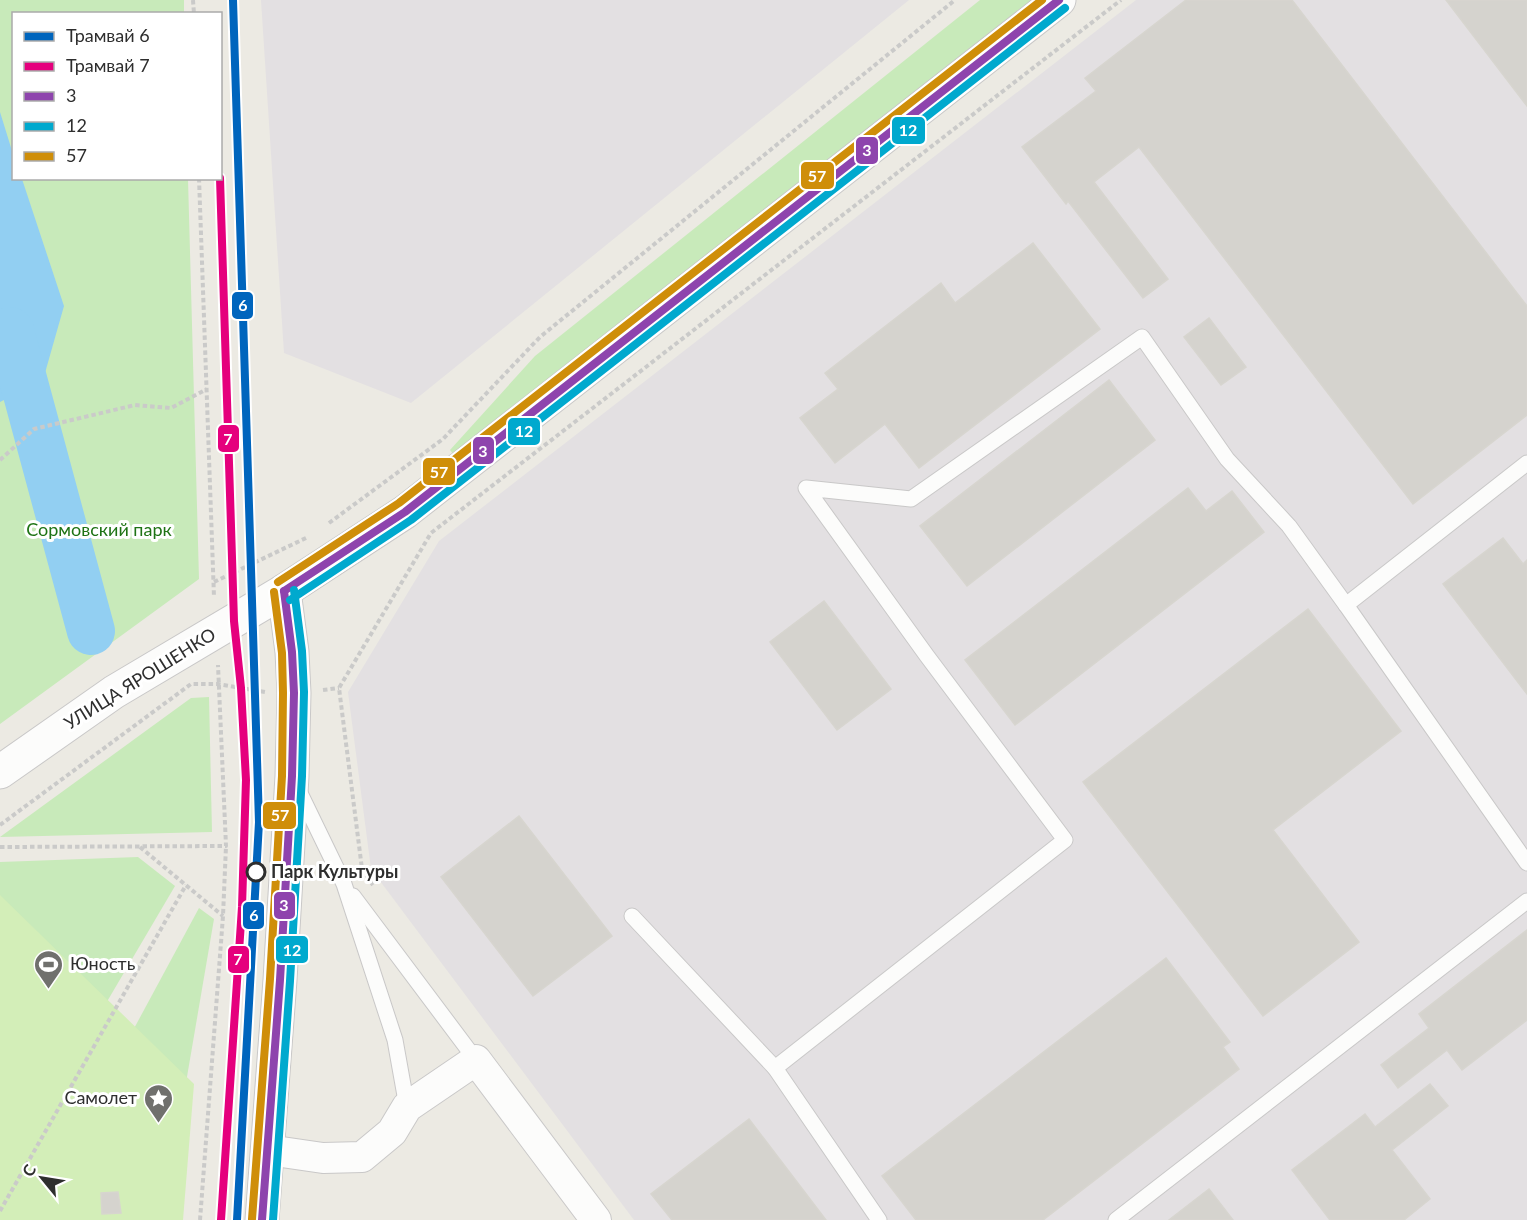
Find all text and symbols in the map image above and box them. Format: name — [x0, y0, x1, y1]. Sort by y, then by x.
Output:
legend — [12, 12, 222, 180]
text: Трамвай 6 — [66, 24, 150, 46]
text: Трамвай 7 — [66, 54, 150, 76]
text: 3 — [66, 84, 76, 106]
text: 12 — [66, 114, 87, 136]
line badge: 12 — [891, 116, 926, 145]
text: 12 — [899, 120, 917, 139]
line badge: 3 — [855, 136, 879, 165]
text: 3 — [862, 140, 872, 159]
text: 57 — [66, 144, 87, 166]
line badge: 57 — [800, 161, 835, 190]
text: 57 — [808, 166, 826, 185]
line badge: 6 — [231, 291, 254, 320]
text: 6 — [238, 295, 248, 314]
line badge: 12 — [507, 417, 541, 446]
text: 12 — [515, 421, 533, 440]
line badge: 7 — [217, 424, 240, 453]
text: 7 — [223, 429, 233, 448]
line badge: 3 — [472, 436, 495, 465]
text: 3 — [478, 441, 488, 460]
line badge: 57 — [422, 457, 456, 486]
text: 57 — [430, 462, 448, 481]
park label: Сормовский парк — [26, 518, 173, 540]
street label: УЛИЦА ЯРОШЕНКО — [60, 623, 219, 734]
line badge: 57 — [262, 801, 297, 830]
text: 57 — [271, 805, 289, 824]
place label: Парк Культуры — [271, 860, 398, 882]
marker: Парк Культуры — [246, 862, 266, 882]
line badge: 3 — [273, 891, 296, 920]
text: 3 — [279, 895, 289, 914]
line badge: 6 — [242, 901, 265, 930]
text: 6 — [249, 905, 259, 924]
line badge: 12 — [275, 935, 309, 964]
text: 12 — [283, 940, 301, 959]
line badge: 7 — [227, 945, 250, 974]
sports icon: Юность — [33, 948, 65, 990]
text: 7 — [233, 949, 243, 968]
place label: Юность — [70, 952, 136, 974]
place icon: Самолет — [142, 1082, 174, 1124]
place label: Самолет — [64, 1086, 137, 1108]
north arrow — [12, 1148, 72, 1208]
text: С — [18, 1161, 40, 1180]

